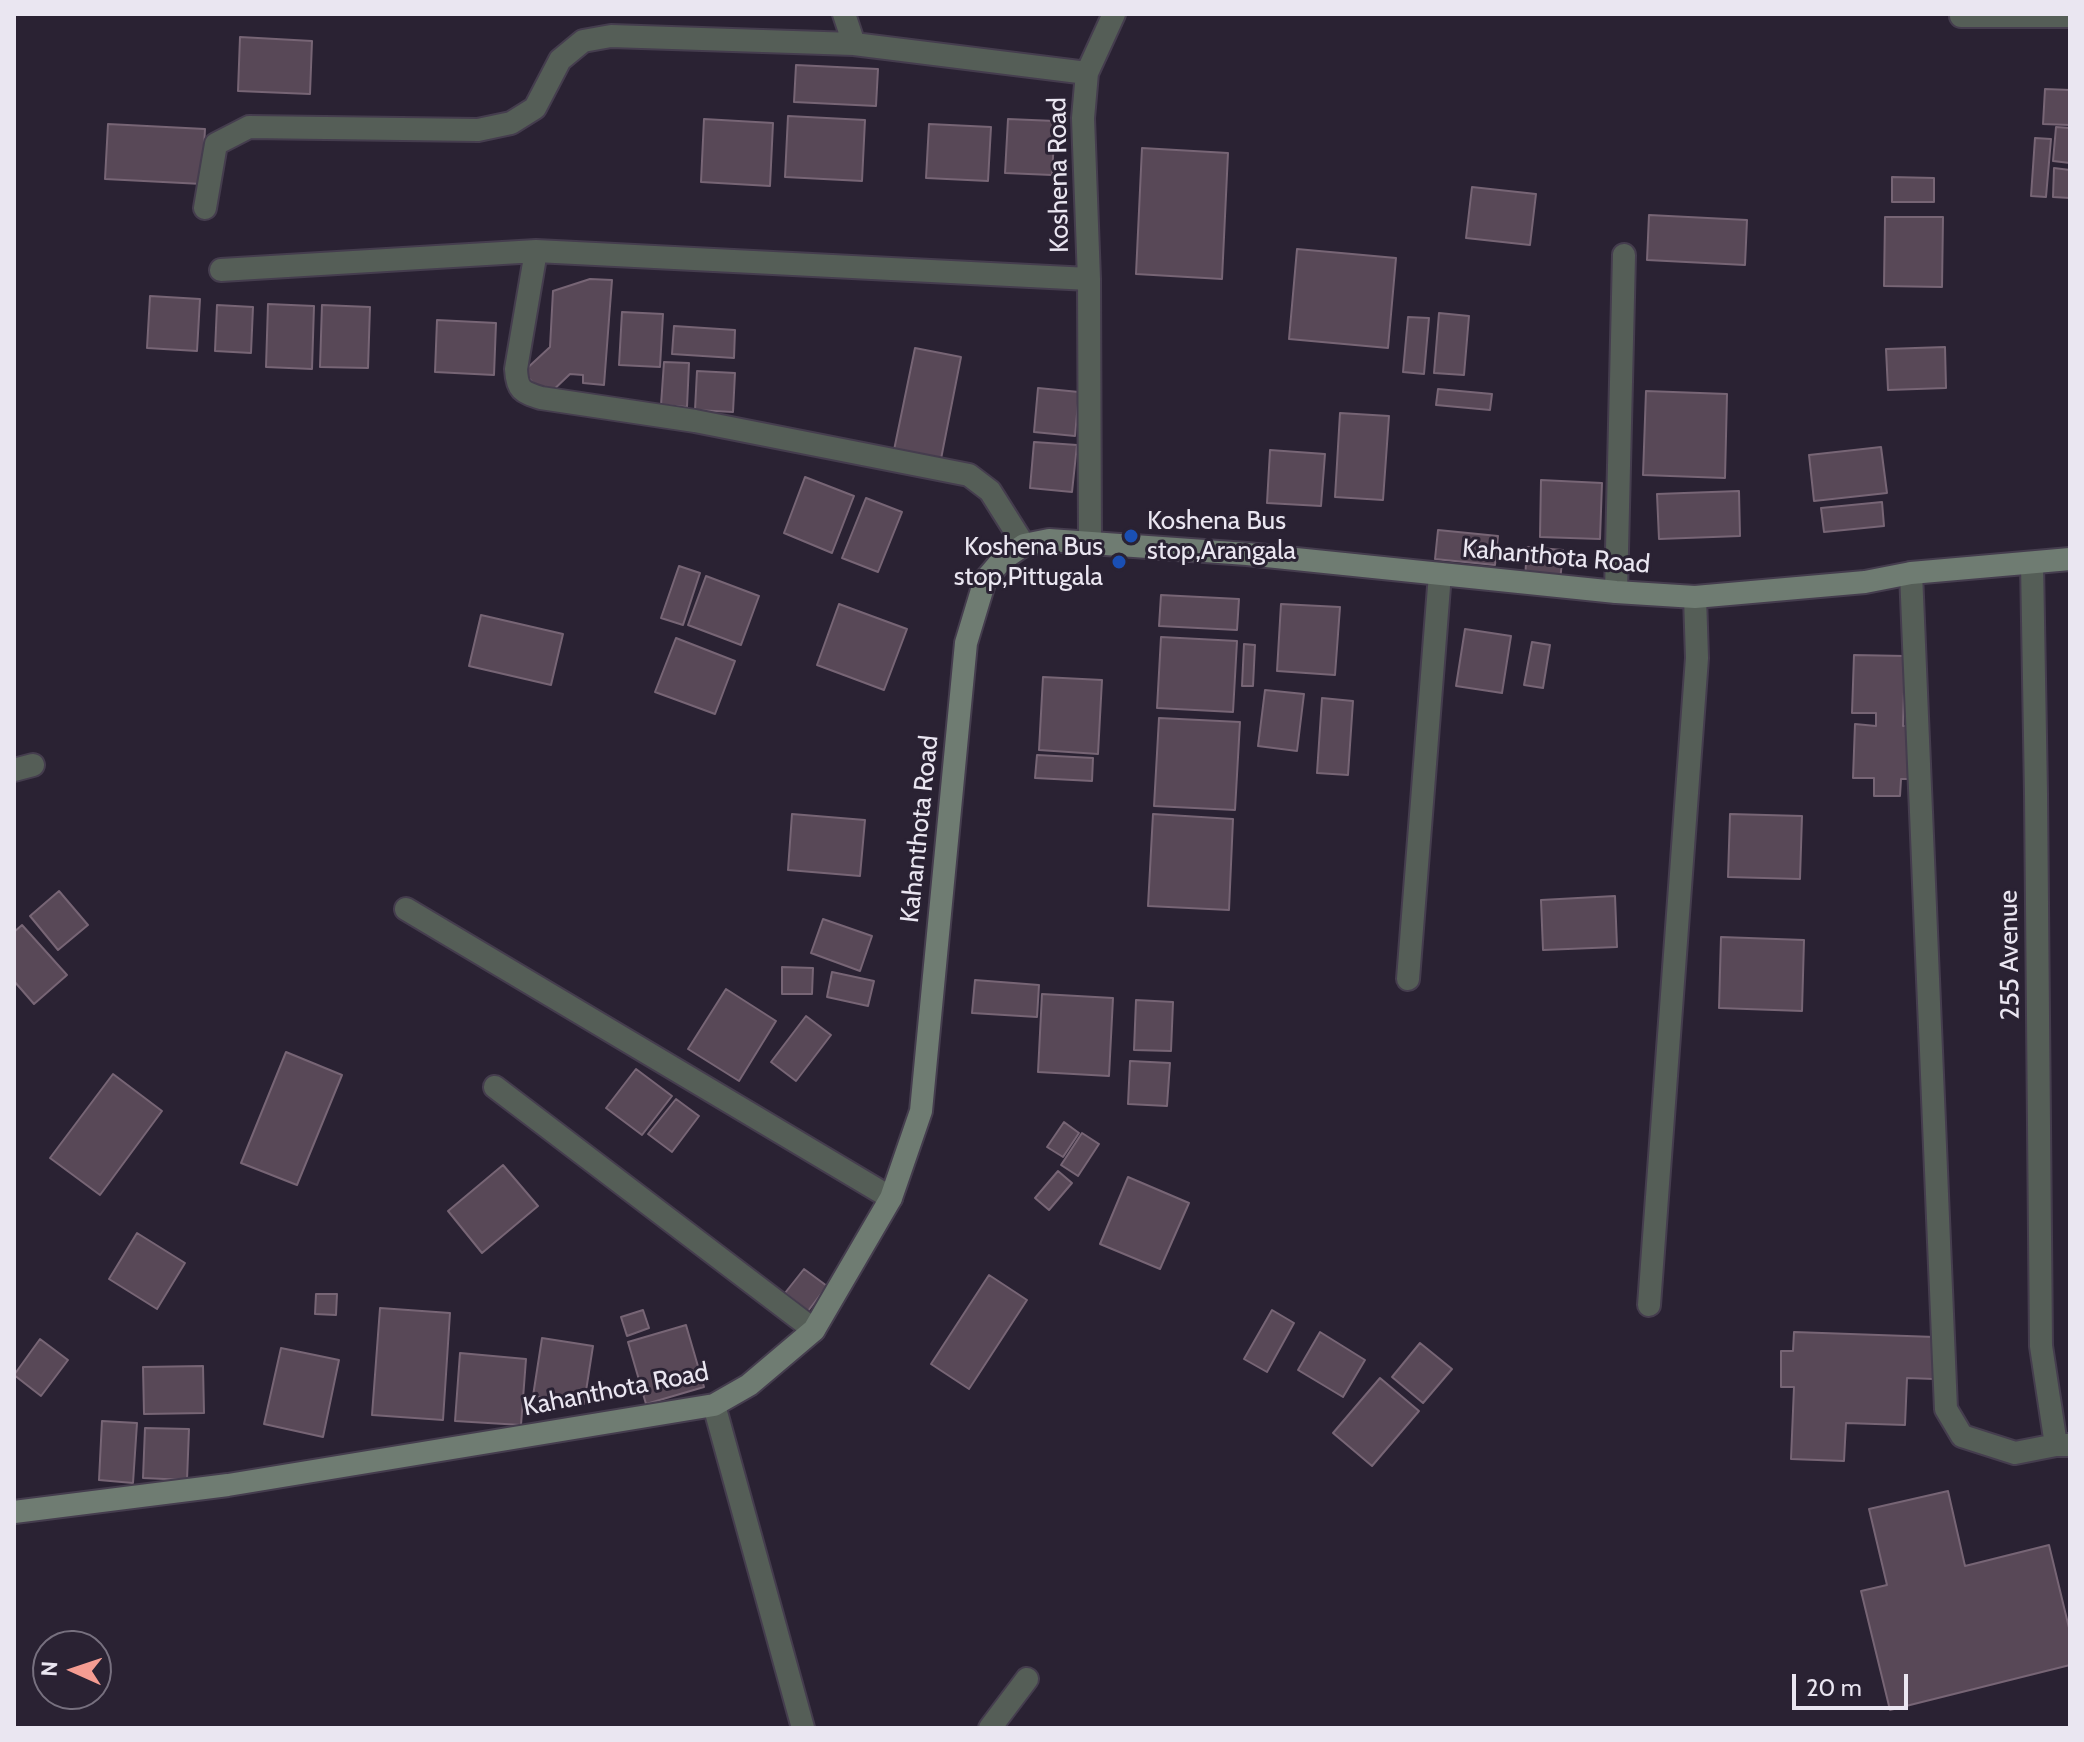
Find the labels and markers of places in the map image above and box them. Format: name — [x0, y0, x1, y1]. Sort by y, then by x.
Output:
place label: Koshena Bus stop,Arangala — [1147, 505, 1296, 566]
marker: Koshena Bus stop,Arangala — [1122, 527, 1140, 545]
place label: Koshena Bus stop,Pittugala — [954, 531, 1103, 592]
marker: Koshena Bus stop,Pittugala — [1110, 553, 1128, 571]

